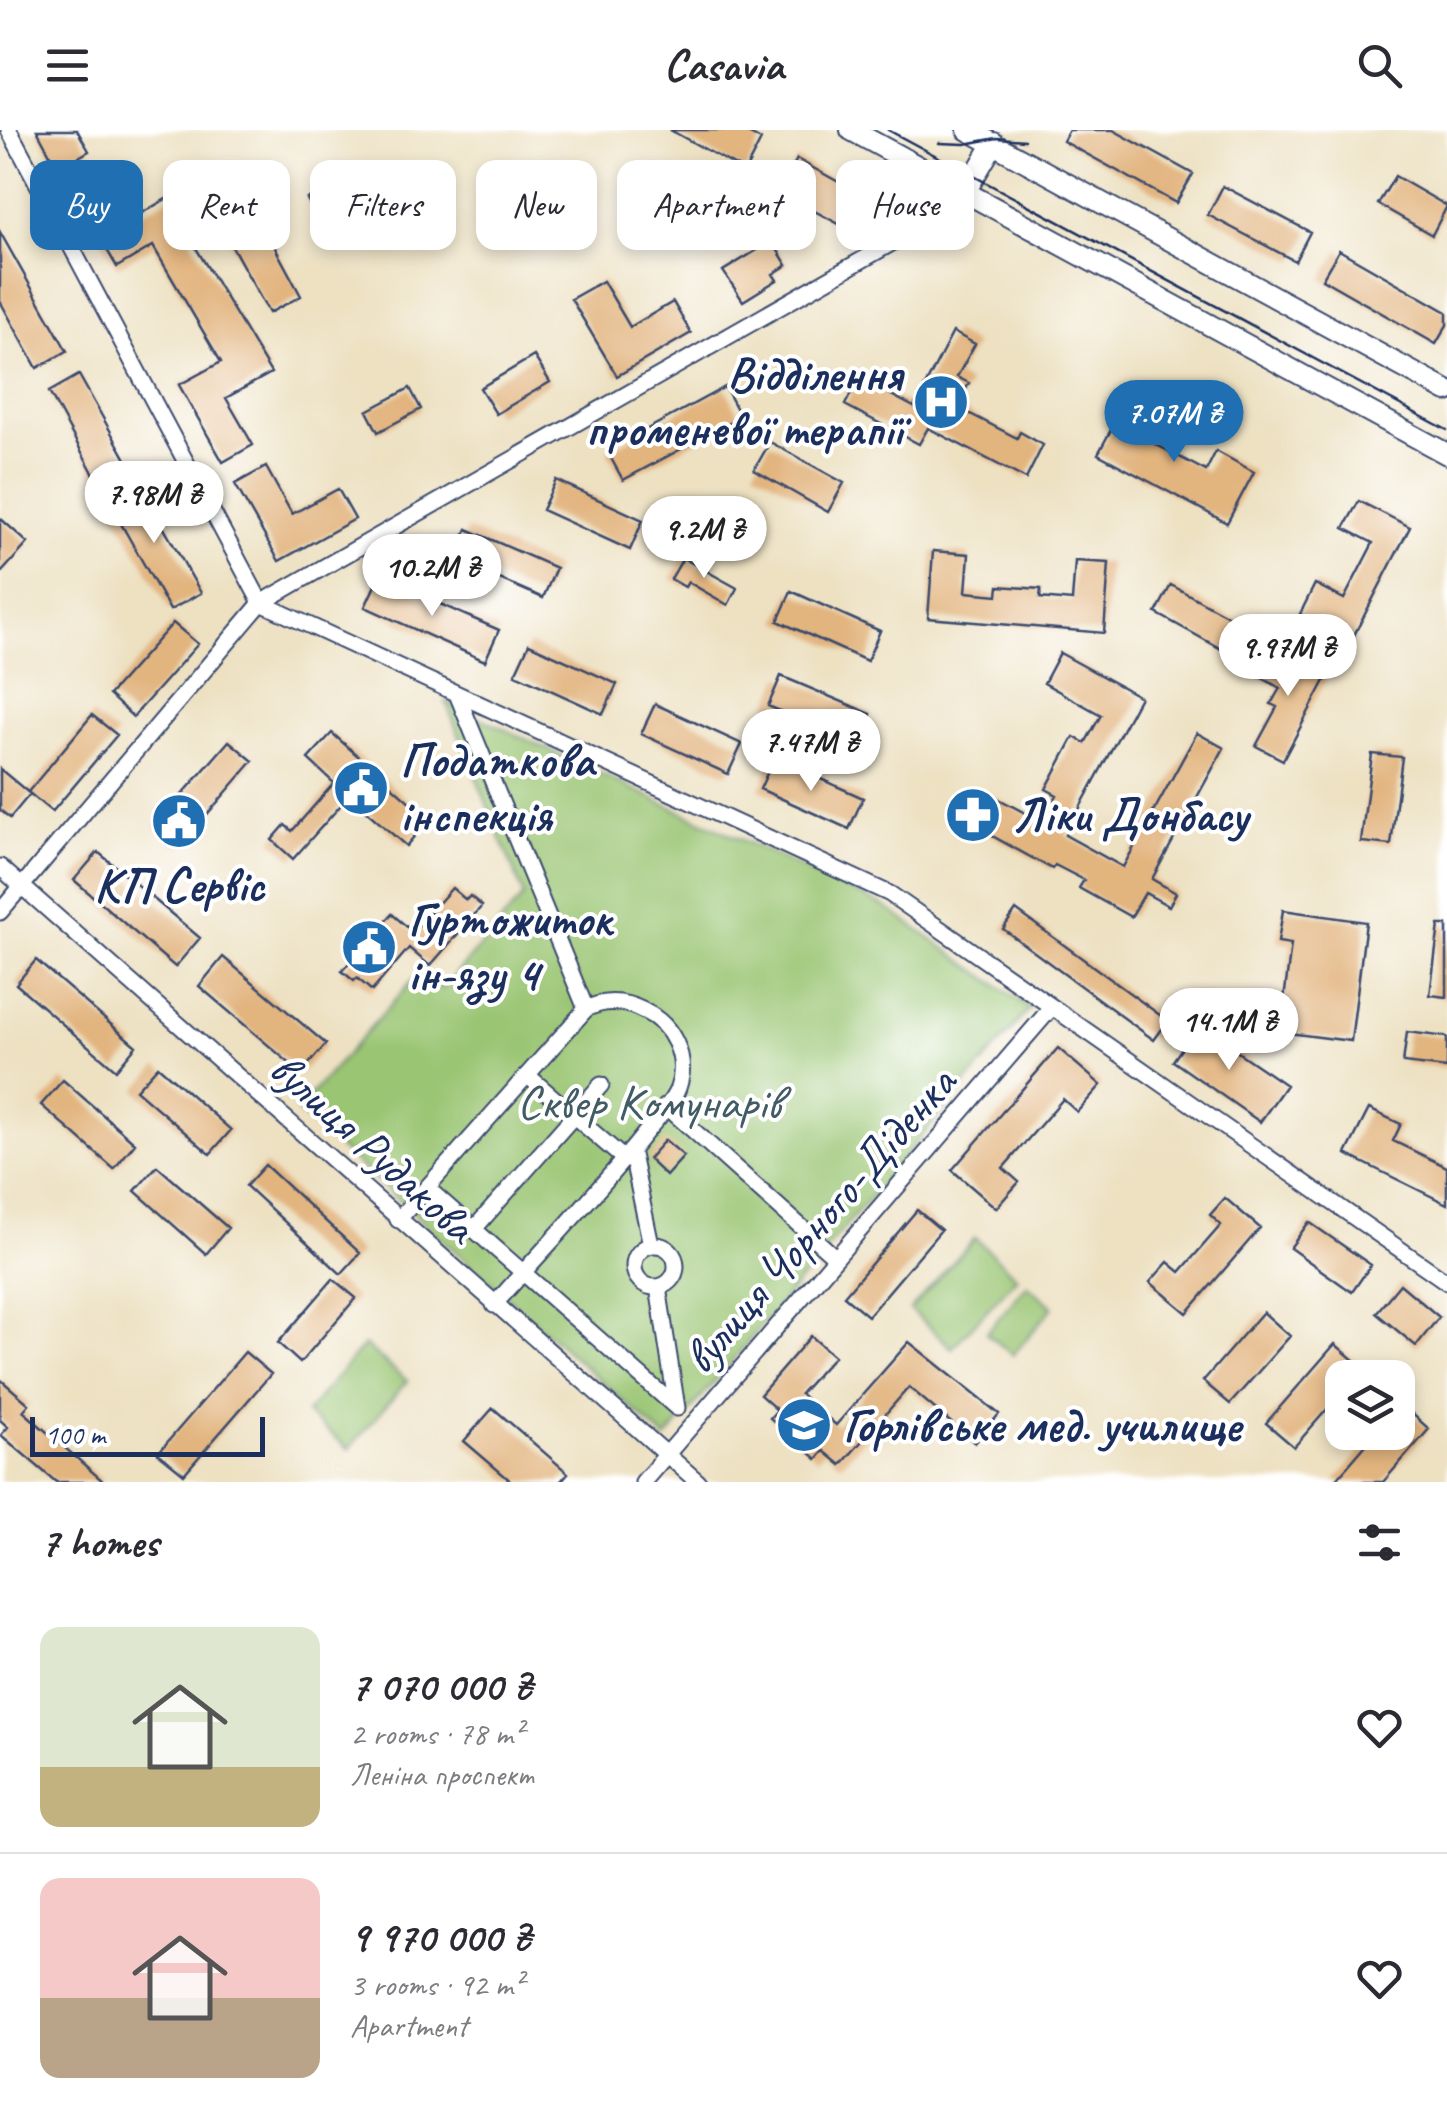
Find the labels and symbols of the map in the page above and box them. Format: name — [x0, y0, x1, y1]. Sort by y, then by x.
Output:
place label: Відділення променевої терапії — [585, 344, 912, 459]
hospital icon: Відділення променевої терапії — [911, 372, 971, 432]
pin: 7.07M ₴ — [1082, 380, 1266, 465]
pin: 7.98M ₴ — [62, 461, 246, 546]
pin: 9.2M ₴ — [623, 496, 785, 581]
pin: 10.2M ₴ — [340, 534, 524, 619]
pin: 9.97M ₴ — [1196, 614, 1380, 699]
pin: 7.47M ₴ — [719, 709, 903, 794]
place label: Податкова інспекція — [400, 730, 597, 845]
public building icon: Податкова інспекція — [331, 758, 391, 818]
pharmacy icon: Ліки Донбасу — [943, 785, 1003, 845]
place label: Ліки Донбасу — [1012, 785, 1252, 845]
public building icon: КП Сервіс — [149, 791, 209, 851]
place label: КП Сервіс — [94, 855, 266, 915]
place label: Гуртожиток ін-язу 4 — [408, 889, 615, 1006]
public building icon: Гуртожиток ін-язу 4 — [339, 917, 399, 977]
pin: 14.1M ₴ — [1137, 988, 1321, 1073]
street label: вулиця Рудакова — [257, 1039, 491, 1257]
street label: вулиця Чорного-Діденка — [669, 1052, 970, 1386]
park label: Сквер Комунарів — [517, 1072, 792, 1132]
school or university icon: Горлівське мед. училище — [774, 1395, 834, 1455]
place label: Горлівське мед. училище — [843, 1395, 1244, 1455]
scale bar — [30, 1412, 265, 1456]

